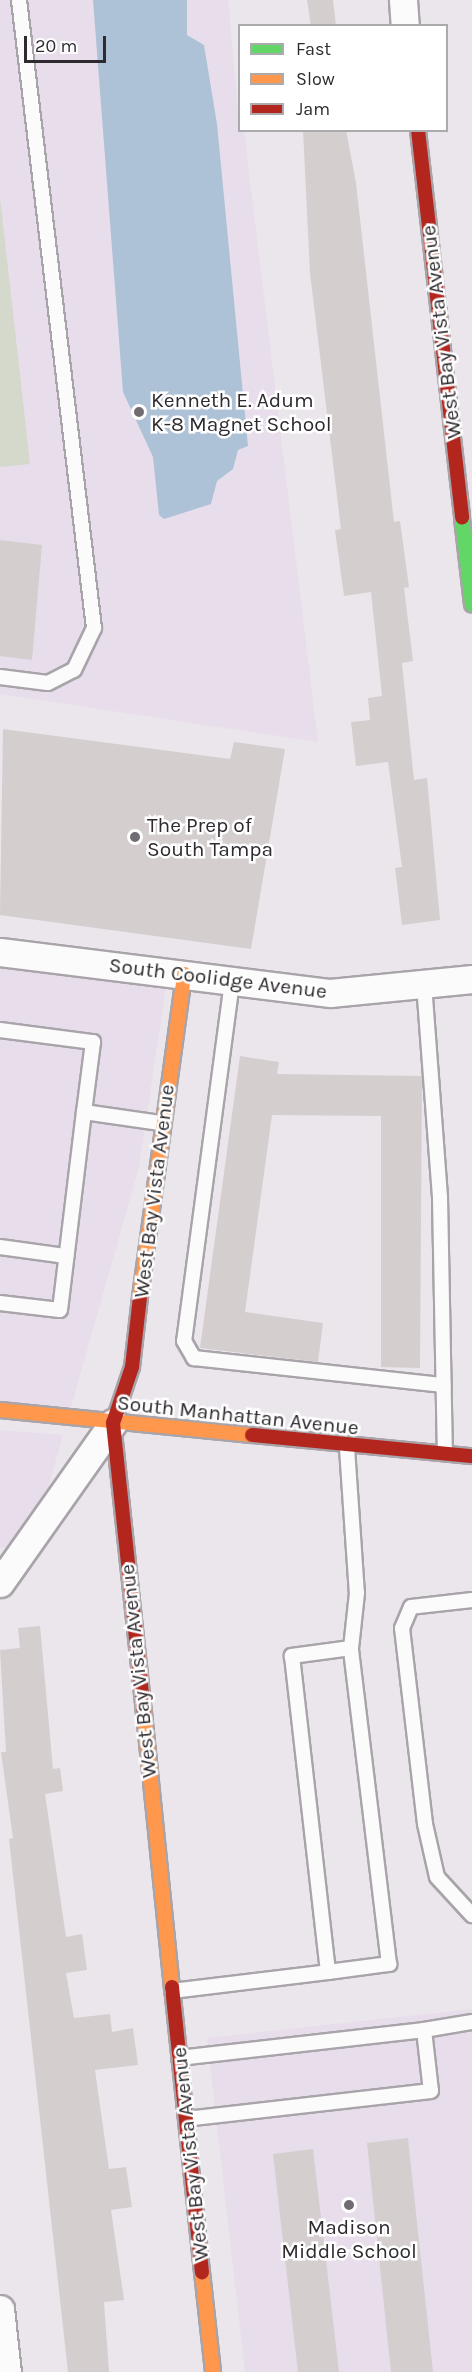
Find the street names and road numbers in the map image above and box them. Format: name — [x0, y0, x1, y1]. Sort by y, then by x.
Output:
street label: West Bay Vista Avenue — [415, 224, 467, 440]
street label: South Coolidge Avenue — [107, 952, 329, 1004]
street label: West Bay Vista Avenue — [128, 1083, 180, 1299]
street label: South Manhattan Avenue — [116, 1390, 360, 1440]
street label: West Bay Vista Avenue — [114, 1563, 162, 1779]
street label: West Bay Vista Avenue — [166, 2046, 214, 2262]

